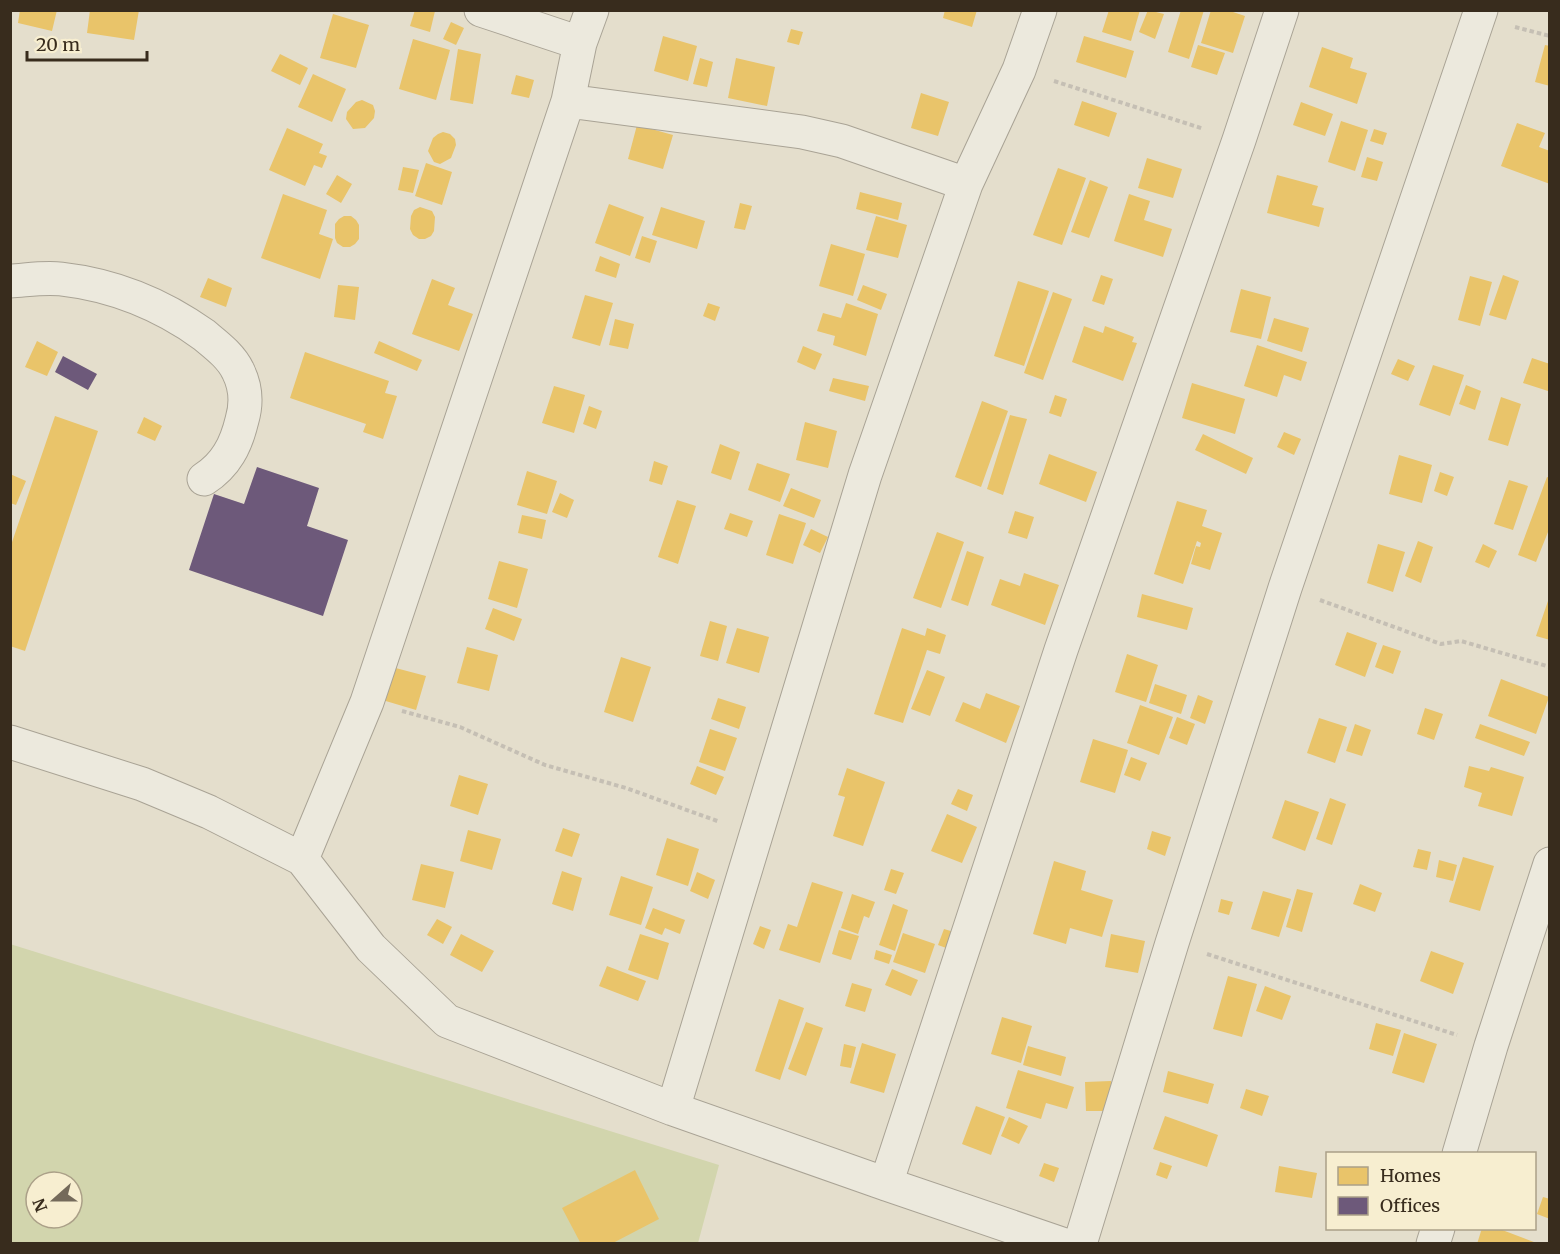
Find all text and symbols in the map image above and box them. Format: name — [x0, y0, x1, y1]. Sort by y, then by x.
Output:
scale bar — [27, 24, 147, 62]
text: 20 m — [36, 33, 80, 56]
legend — [1326, 1152, 1536, 1230]
text: Homes — [1380, 1164, 1441, 1187]
north arrow — [24, 1170, 84, 1230]
text: Offices — [1380, 1194, 1440, 1217]
text: N — [28, 1196, 52, 1215]

